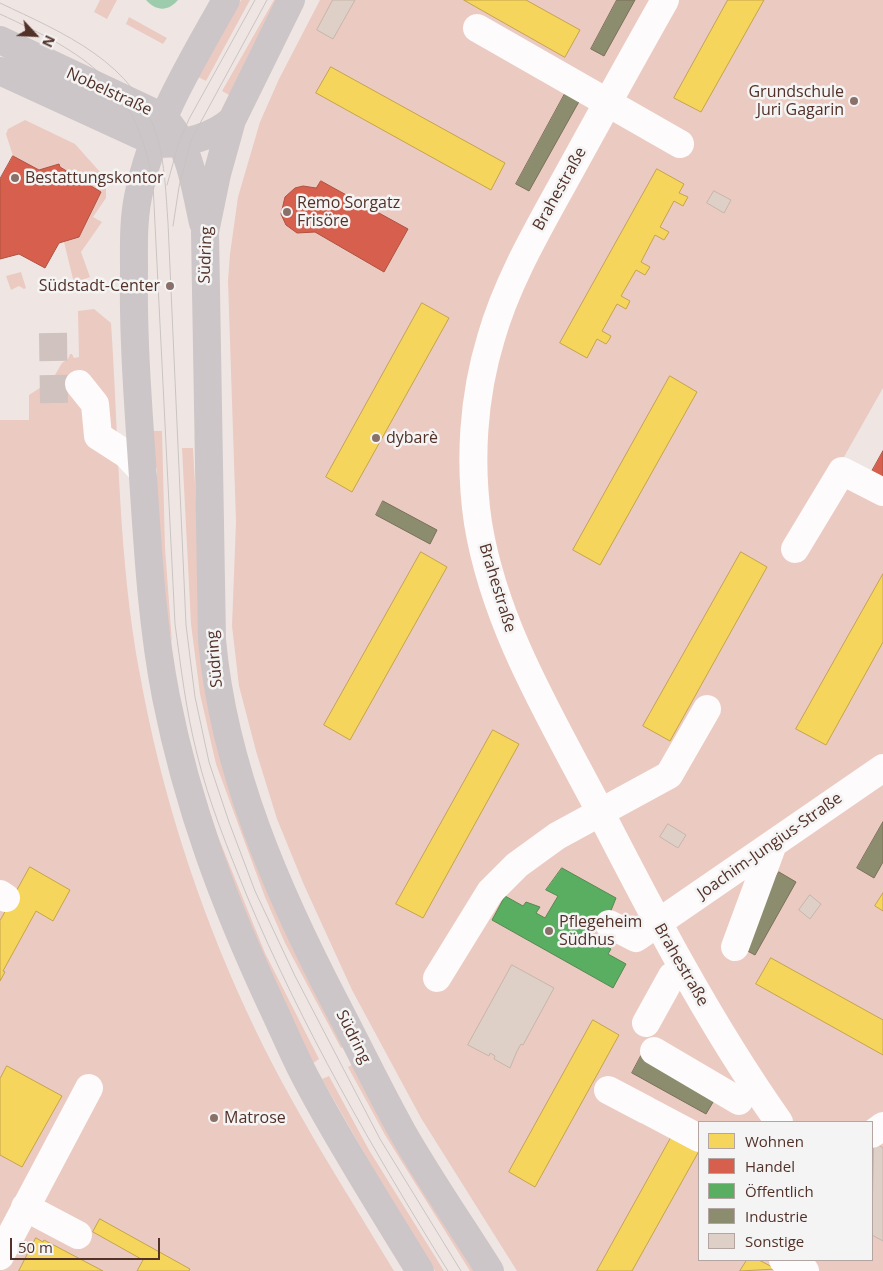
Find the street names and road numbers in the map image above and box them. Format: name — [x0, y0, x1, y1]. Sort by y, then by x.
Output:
street label: Nobelstraße — [63, 64, 155, 120]
street label: Brahestraße — [529, 144, 591, 234]
street label: Südring — [195, 226, 217, 284]
street label: Brahestraße — [474, 541, 520, 635]
street label: Südring — [203, 630, 227, 688]
street label: Joachim-Jungius-Straße — [694, 789, 846, 903]
street label: Brahestraße — [650, 920, 712, 1010]
street label: Südring — [331, 1007, 375, 1067]

